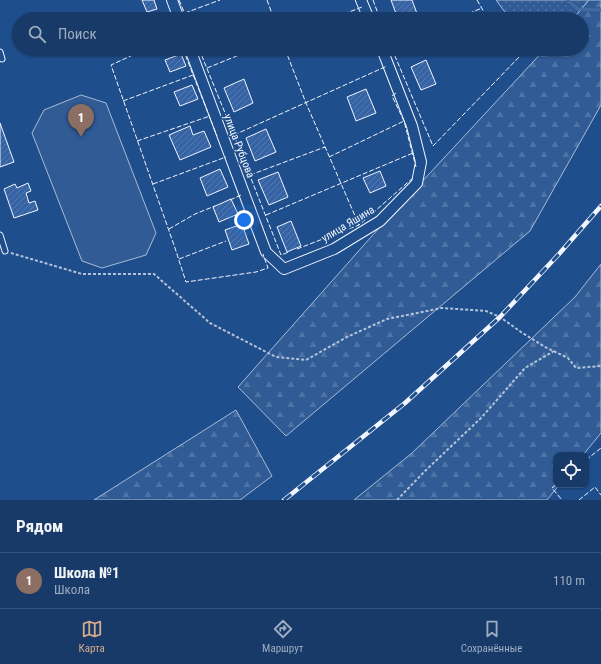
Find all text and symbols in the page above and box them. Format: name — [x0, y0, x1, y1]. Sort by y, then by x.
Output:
search box — [12, 12, 589, 56]
icon: search — [26, 23, 48, 45]
text: Поиск — [58, 25, 97, 43]
pin: 1 — [68, 104, 94, 137]
street label: улица Рубцова — [221, 112, 257, 180]
street label: улица Яшина — [319, 203, 377, 245]
your location — [234, 210, 254, 230]
map controls — [553, 452, 589, 488]
button: locate — [553, 452, 589, 488]
text: Рядом — [16, 516, 63, 536]
text: Школа №1 — [54, 564, 120, 582]
text: 1 — [26, 573, 32, 588]
text: 110 m — [553, 573, 585, 588]
text: Школа — [54, 582, 90, 597]
tab: Карта — [79, 618, 105, 655]
tab: Маршрут — [262, 618, 303, 655]
tab: Сохранённые — [461, 618, 522, 655]

